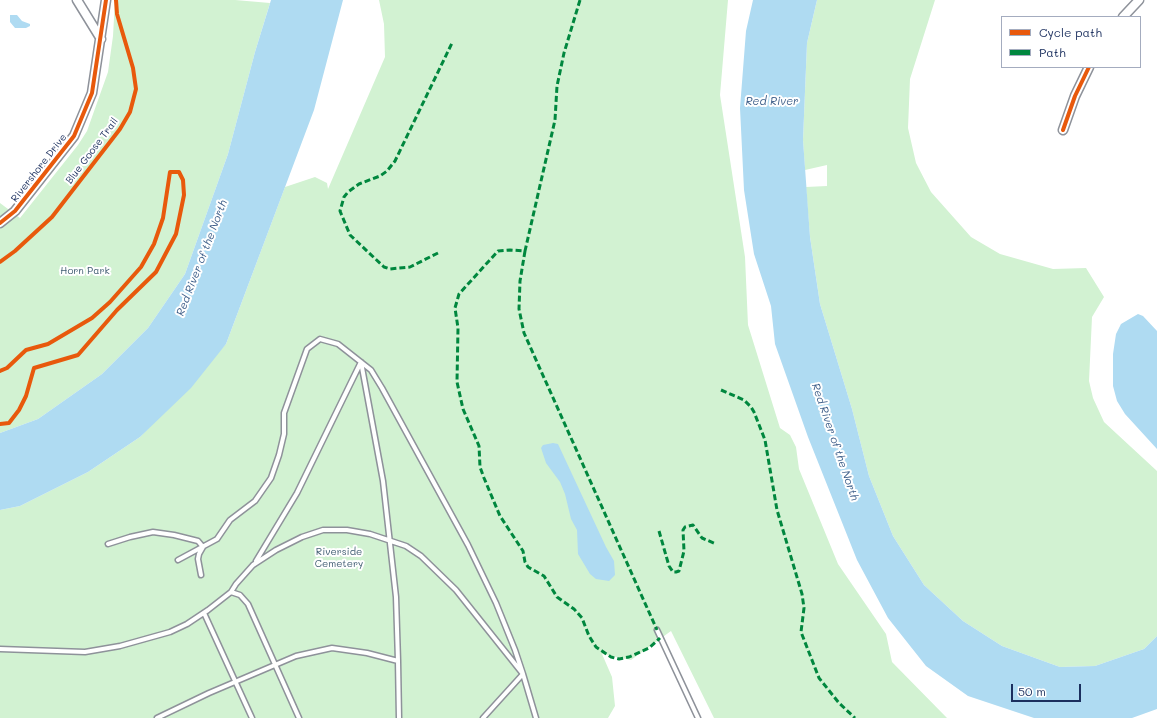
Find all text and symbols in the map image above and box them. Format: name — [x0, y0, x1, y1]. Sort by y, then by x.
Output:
legend — [1001, 16, 1141, 68]
text: Cycle path — [1039, 24, 1102, 40]
text: Path — [1039, 44, 1066, 60]
water label: Red River — [746, 95, 798, 109]
street label: Blue Goose Trail — [63, 116, 121, 186]
street label: Rivershore Drive — [9, 132, 69, 204]
water label: Red River of the North — [174, 198, 230, 318]
park label: Horn Park — [60, 265, 110, 277]
water label: Red River of the North — [809, 382, 861, 502]
park label: Riverside Cemetery — [315, 546, 363, 570]
scale bar — [1013, 676, 1083, 702]
text: 50 m — [1018, 683, 1046, 699]

